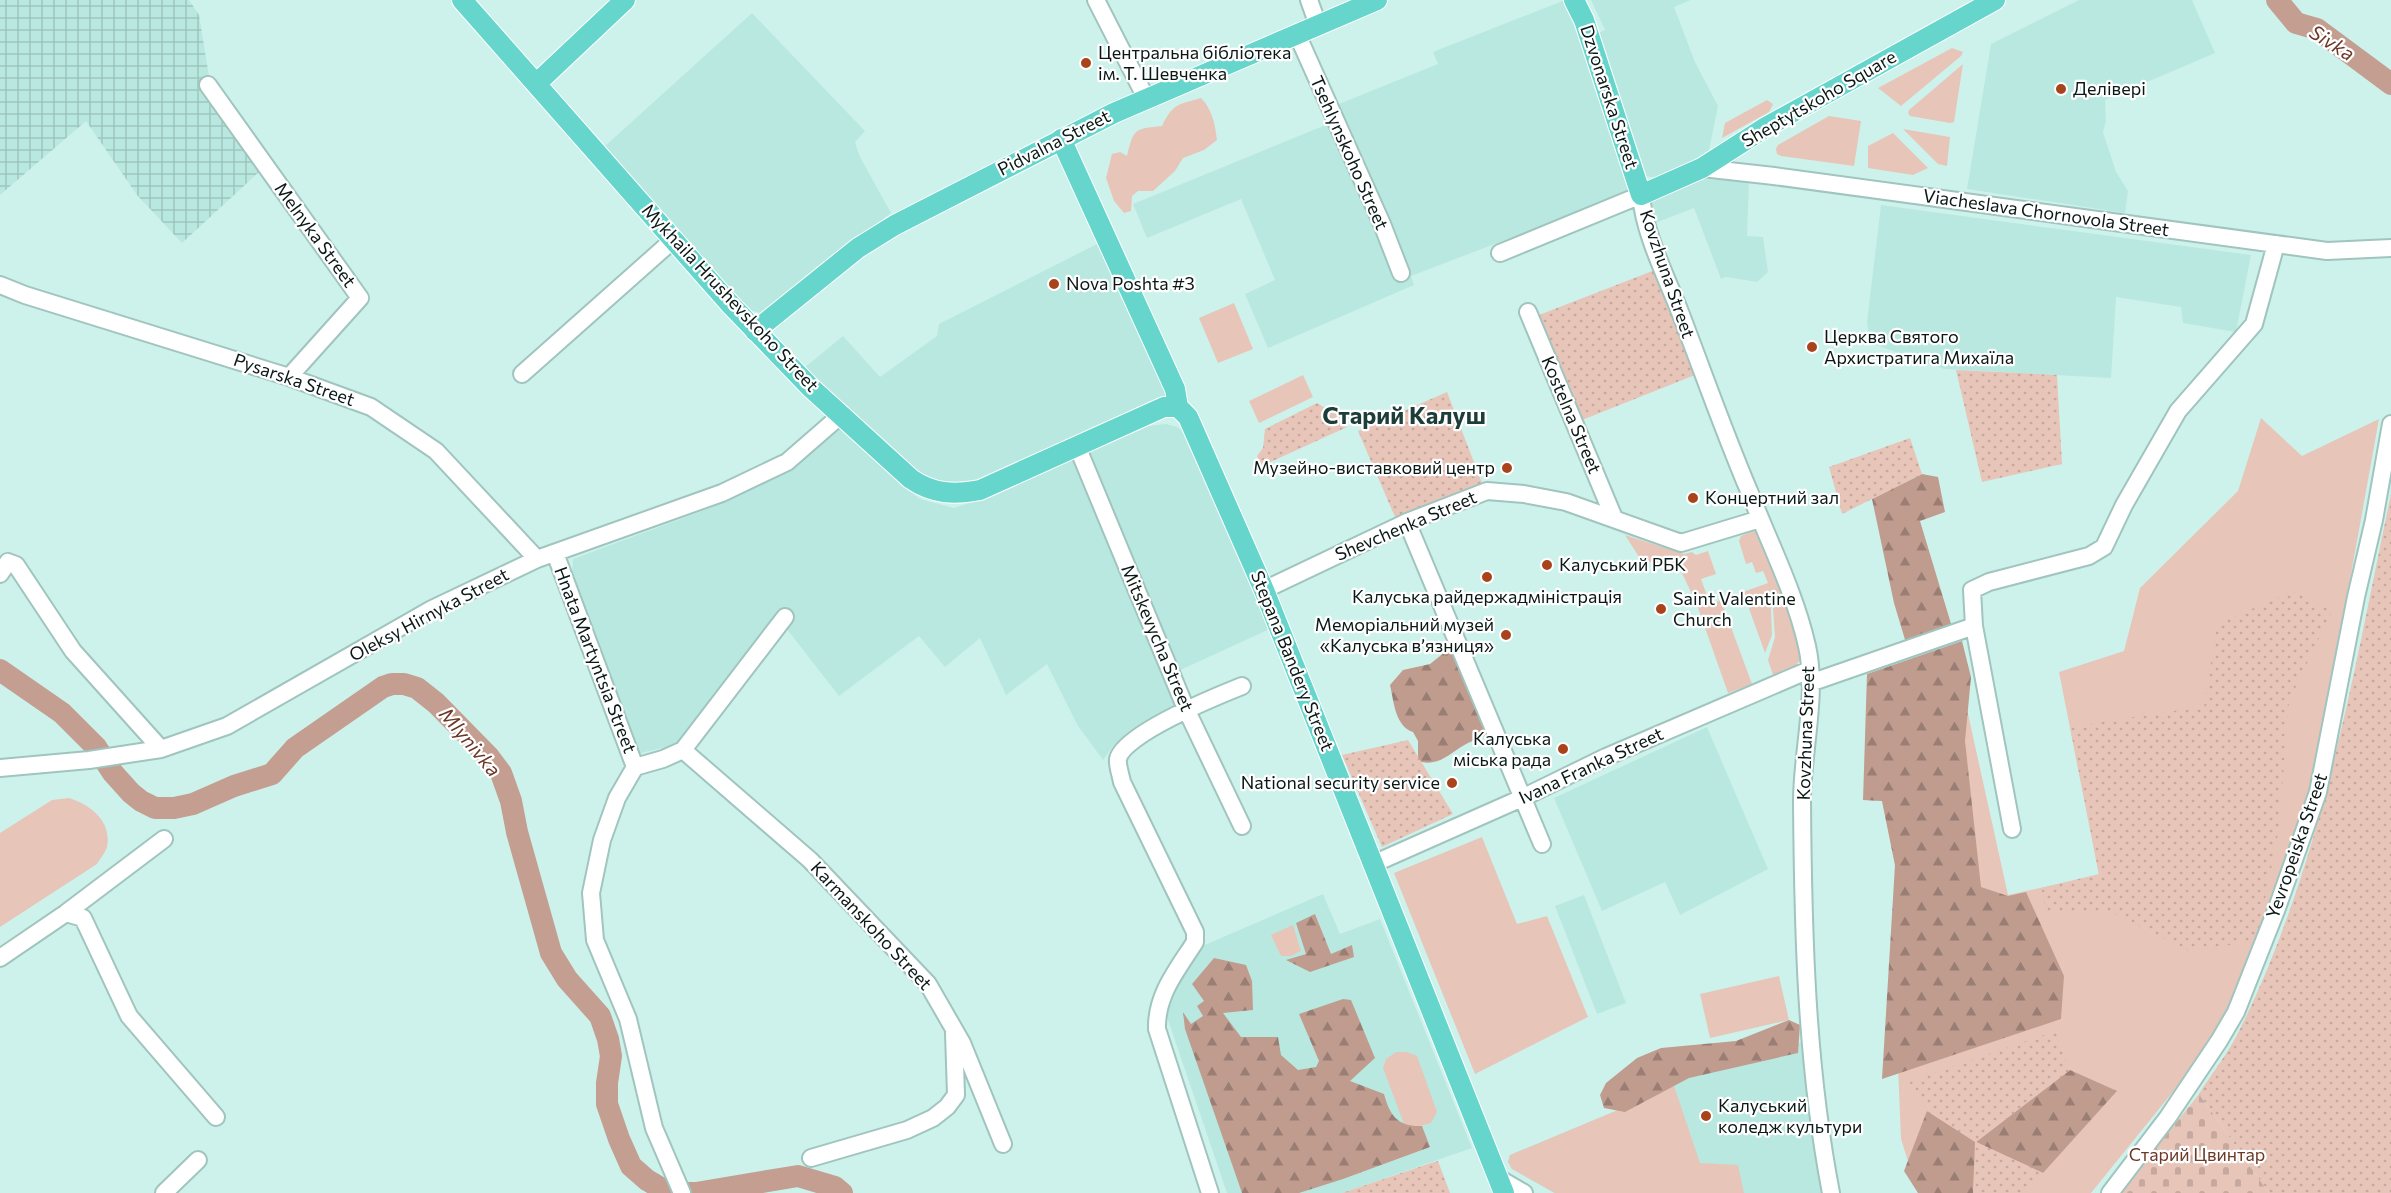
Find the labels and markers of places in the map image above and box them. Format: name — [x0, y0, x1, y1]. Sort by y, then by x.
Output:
place label: Центральна бібліотека ім. Т. Шевченка — [1098, 41, 1291, 84]
marker: Центральна бібліотека ім. Т. Шевченка — [1079, 56, 1093, 70]
place label: Делівері — [2073, 77, 2146, 99]
marker: Делівері — [2054, 82, 2068, 96]
place label: Nova Poshta #3 — [1066, 272, 1195, 294]
marker: Nova Poshta #3 — [1047, 277, 1061, 291]
place label: Церква Святого Архистратига Михаїла — [1824, 325, 2014, 368]
marker: Церква Святого Архистратига Михаїла — [1805, 340, 1819, 354]
place label: Музейно-виставковий центр — [1253, 456, 1495, 478]
marker: Музейно-виставковий центр — [1500, 461, 1514, 475]
place label: Концертний зал — [1705, 486, 1839, 508]
marker: Концертний зал — [1686, 491, 1700, 505]
place label: Калуський РБК — [1559, 553, 1686, 575]
marker: Калуський РБК — [1540, 558, 1554, 572]
marker: Калуська райдержадміністрація — [1480, 570, 1494, 584]
place label: Калуська райдержадміністрація — [1352, 585, 1622, 607]
place label: Saint Valentine Church — [1673, 587, 1796, 630]
marker: Saint Valentine Church — [1654, 602, 1668, 616]
place label: Меморіальний музей «Калуська в’язниця» — [1315, 613, 1494, 656]
marker: Меморіальний музей «Калуська в’язниця» — [1499, 628, 1513, 642]
place label: Калуська міська рада — [1453, 727, 1551, 770]
marker: Калуська міська рада — [1556, 742, 1570, 756]
place label: National security service — [1241, 771, 1440, 793]
marker: National security service — [1445, 776, 1459, 790]
place label: Калуський коледж культури — [1718, 1094, 1862, 1137]
marker: Калуський коледж культури — [1699, 1109, 1713, 1123]

